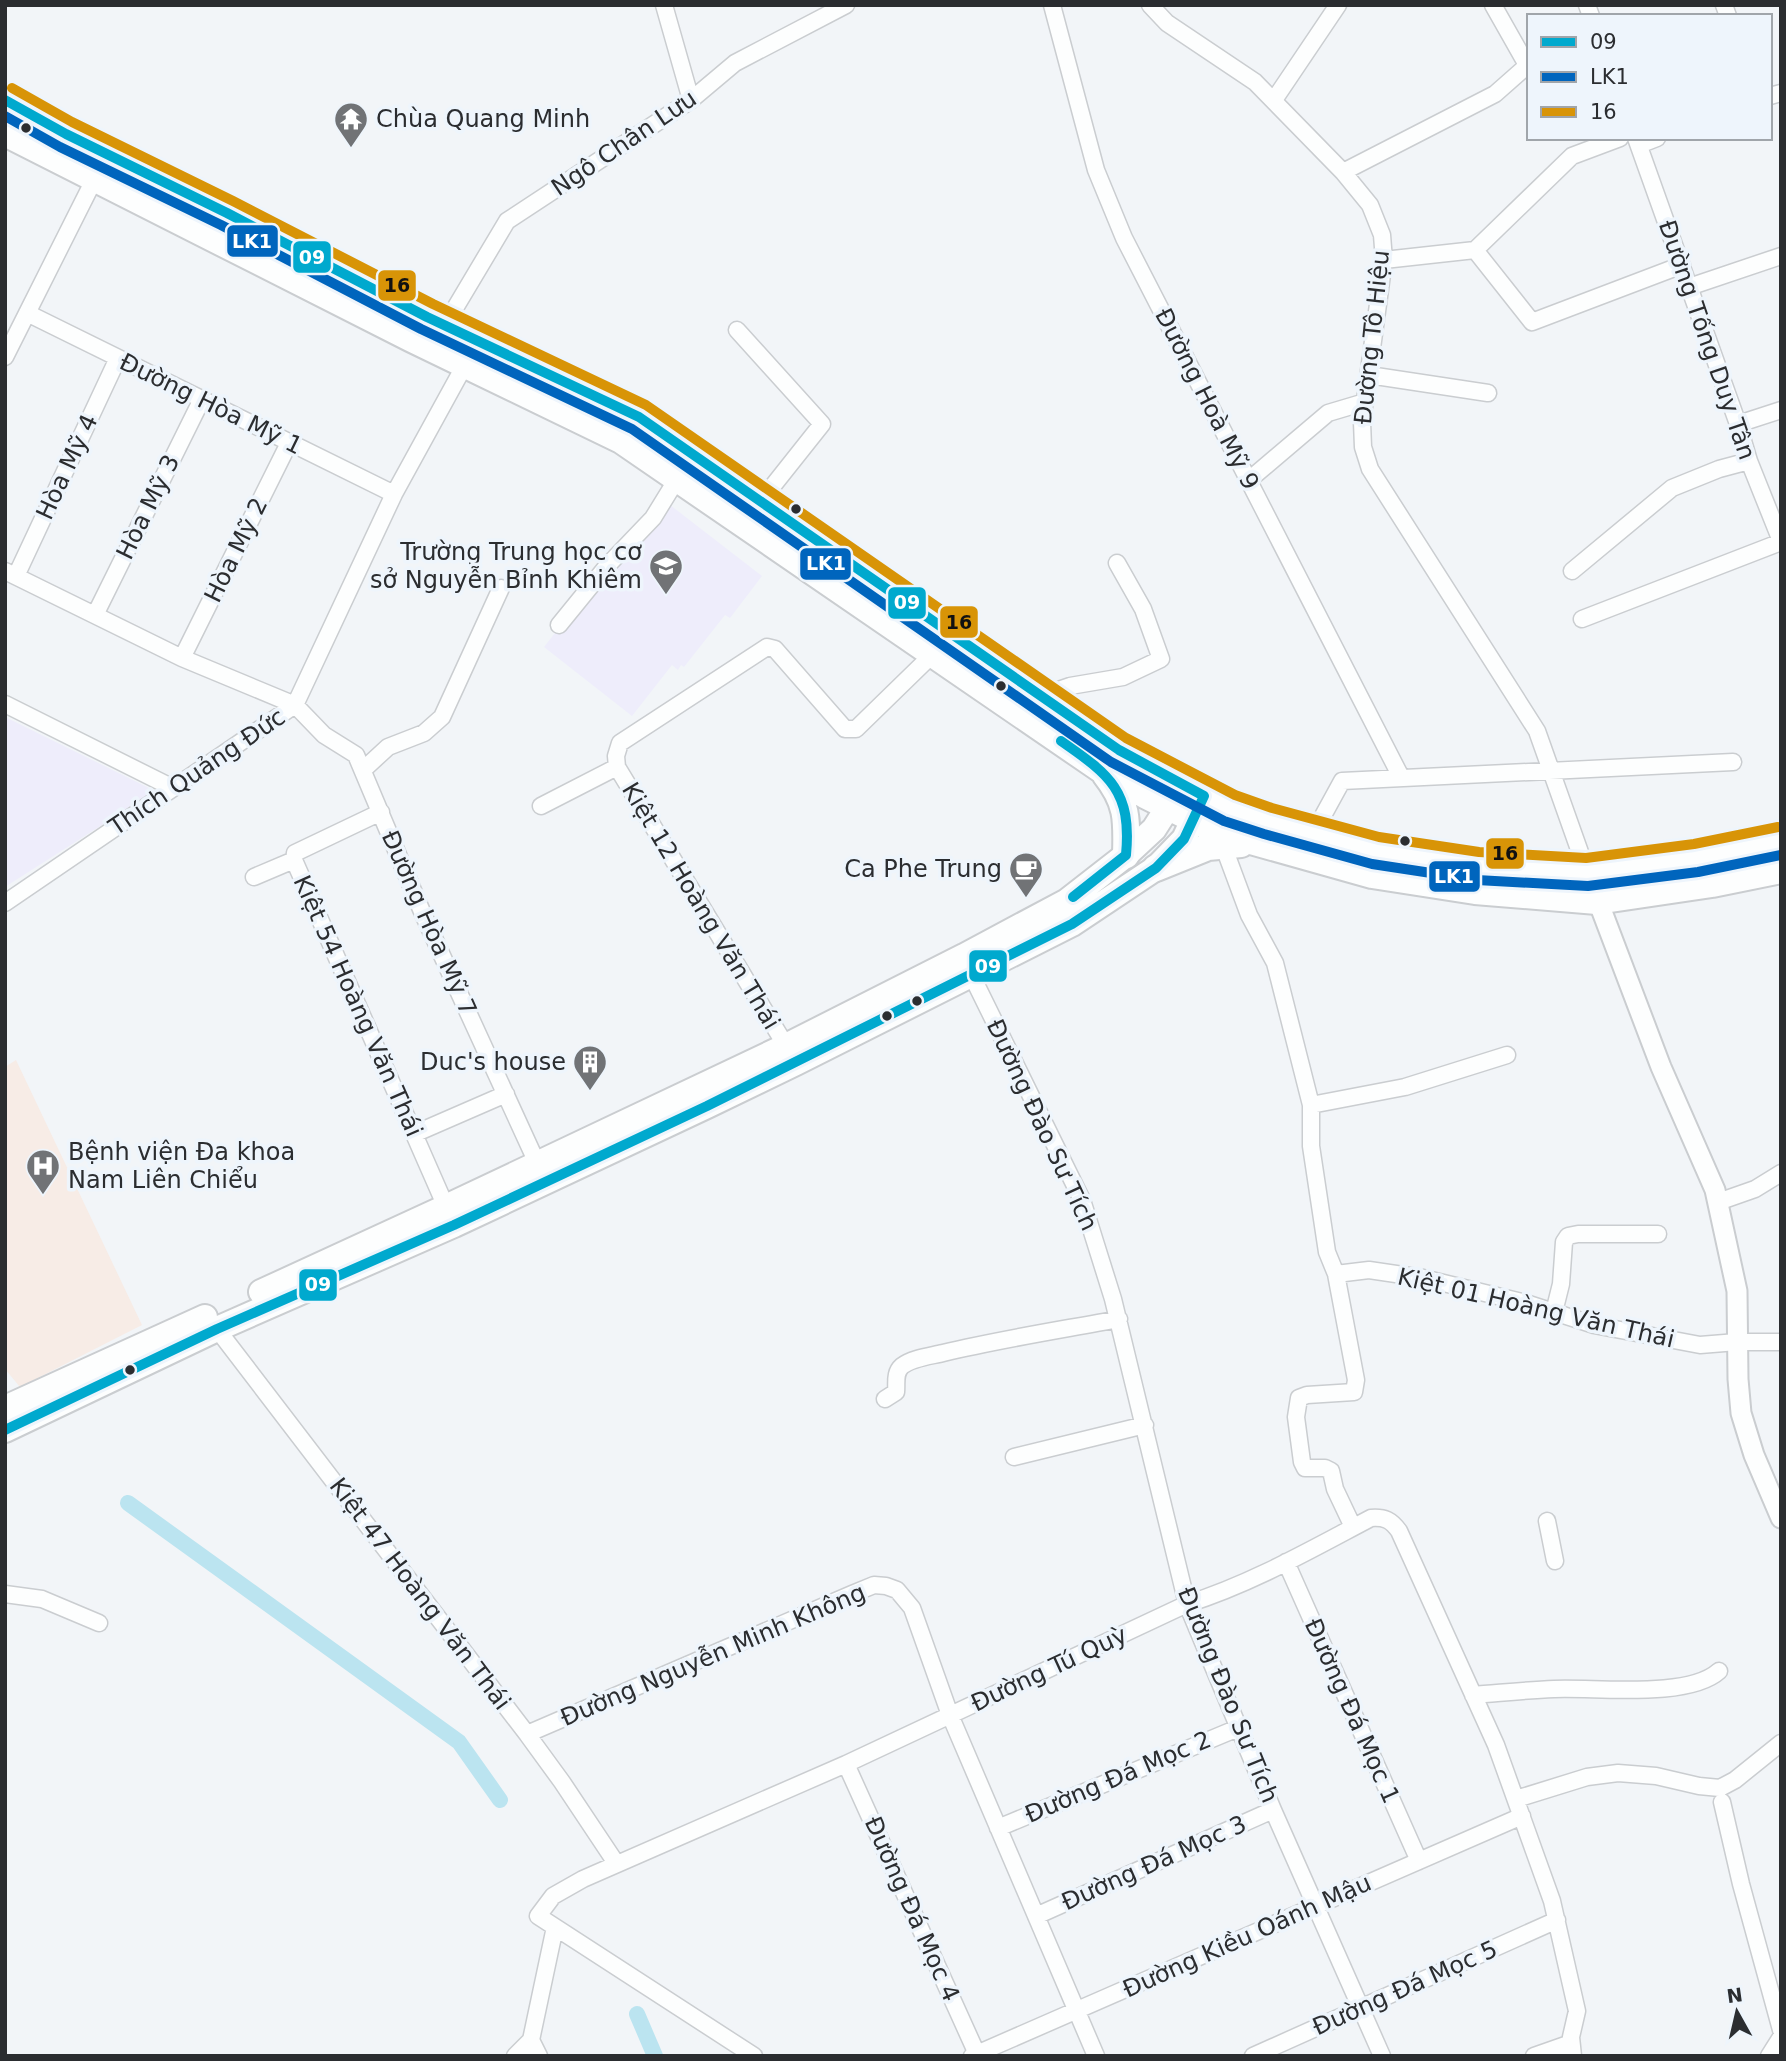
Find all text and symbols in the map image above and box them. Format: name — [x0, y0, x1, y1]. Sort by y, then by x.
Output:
legend — [1527, 14, 1772, 140]
text: 09 — [1590, 30, 1617, 54]
text: LK1 — [1590, 65, 1629, 89]
street label: Ngô Chân Lưu — [546, 84, 702, 202]
temple icon: Chùa Quang Minh — [332, 100, 370, 149]
text: 16 — [1590, 100, 1617, 124]
place label: Chùa Quang Minh — [376, 105, 590, 133]
unlabelled marker — [19, 121, 33, 135]
street label: Đường Tống Duy Tân — [1653, 217, 1761, 463]
line badge: LK1 — [226, 224, 279, 258]
text: LK1 — [232, 230, 272, 252]
line badge: 09 — [292, 240, 332, 274]
text: 09 — [299, 246, 325, 268]
street label: Đường Tô Hiệu — [1349, 248, 1395, 426]
line badge: 16 — [377, 269, 417, 302]
text: 16 — [384, 274, 410, 296]
street label: Đường Hoà Mỹ 9 — [1149, 304, 1265, 494]
street label: Đường Hòa Mỹ 1 — [115, 348, 307, 460]
street label: Hòa Mỹ 4 — [30, 410, 104, 524]
street label: Hòa Mỹ 3 — [111, 450, 185, 564]
street label: Hòa Mỹ 2 — [199, 493, 273, 607]
unlabelled marker — [789, 502, 803, 516]
place label: Trường Trung học cơ sở Nguyễn Bỉnh Khiêm — [370, 538, 642, 594]
school or university icon: Trường Trung học cơ sở Nguyễn Bỉnh Khiêm — [647, 547, 685, 596]
line badge: LK1 — [799, 547, 852, 581]
text: LK1 — [806, 552, 846, 574]
line badge: 09 — [887, 586, 927, 620]
text: 09 — [894, 591, 920, 613]
line badge: 16 — [939, 605, 979, 639]
text: 16 — [946, 611, 972, 633]
unlabelled marker — [994, 679, 1008, 693]
street label: Thích Quảng Đức — [103, 703, 290, 842]
street label: Kiệt 12 Hoàng Văn Thái — [616, 777, 786, 1035]
street label: Đường Hòa Mỹ 7 — [376, 826, 482, 1020]
unlabelled marker — [1398, 834, 1412, 848]
line badge: 16 — [1485, 837, 1525, 870]
text: 16 — [1492, 842, 1518, 864]
cafe icon: Ca Phe Trung — [1007, 850, 1045, 899]
place label: Ca Phe Trung — [844, 855, 1002, 883]
line badge: LK1 — [1428, 860, 1481, 893]
text: LK1 — [1434, 865, 1474, 887]
street label: Kiệt 54 Hoàng Văn Thái — [288, 871, 428, 1141]
line badge: 09 — [968, 949, 1008, 983]
text: 09 — [975, 955, 1001, 977]
unlabelled marker — [910, 994, 924, 1008]
unlabelled marker — [880, 1009, 894, 1023]
street label: Đường Đào Sư Tích — [981, 1015, 1103, 1235]
building icon: Duc's house — [571, 1043, 609, 1092]
place label: Duc's house — [420, 1048, 566, 1076]
place label: Bệnh viện Đa khoa Nam Liên Chiểu — [68, 1138, 295, 1194]
hospital icon: Bệnh viện Đa khoa Nam Liên Chiểu — [24, 1147, 62, 1196]
street label: Kiệt 01 Hoàng Văn Thái — [1395, 1263, 1677, 1353]
line badge: 09 — [298, 1268, 338, 1302]
text: 09 — [305, 1273, 331, 1295]
unlabelled marker — [123, 1363, 137, 1377]
street label: Kiệt 47 Hoàng Văn Thái — [324, 1473, 516, 1715]
street label: Đường Nguyễn Minh Không — [556, 1577, 870, 1732]
street label: Đường Đào Sư Tích — [1172, 1583, 1284, 1807]
street label: Đường Đá Mọc 1 — [1299, 1614, 1405, 1808]
street label: Đường Tú Quỳ — [967, 1621, 1131, 1717]
street label: Đường Đá Mọc 2 — [1021, 1725, 1215, 1829]
street label: Đường Đá Mọc 3 — [1057, 1810, 1251, 1916]
street label: Đường Đá Mọc 4 — [859, 1812, 965, 2006]
street label: Đường Kiều Oánh Mậu — [1118, 1869, 1376, 2003]
street label: Đường Đá Mọc 5 — [1308, 1935, 1502, 2041]
north arrow — [1702, 1977, 1772, 2047]
text: N — [1725, 1983, 1744, 2007]

